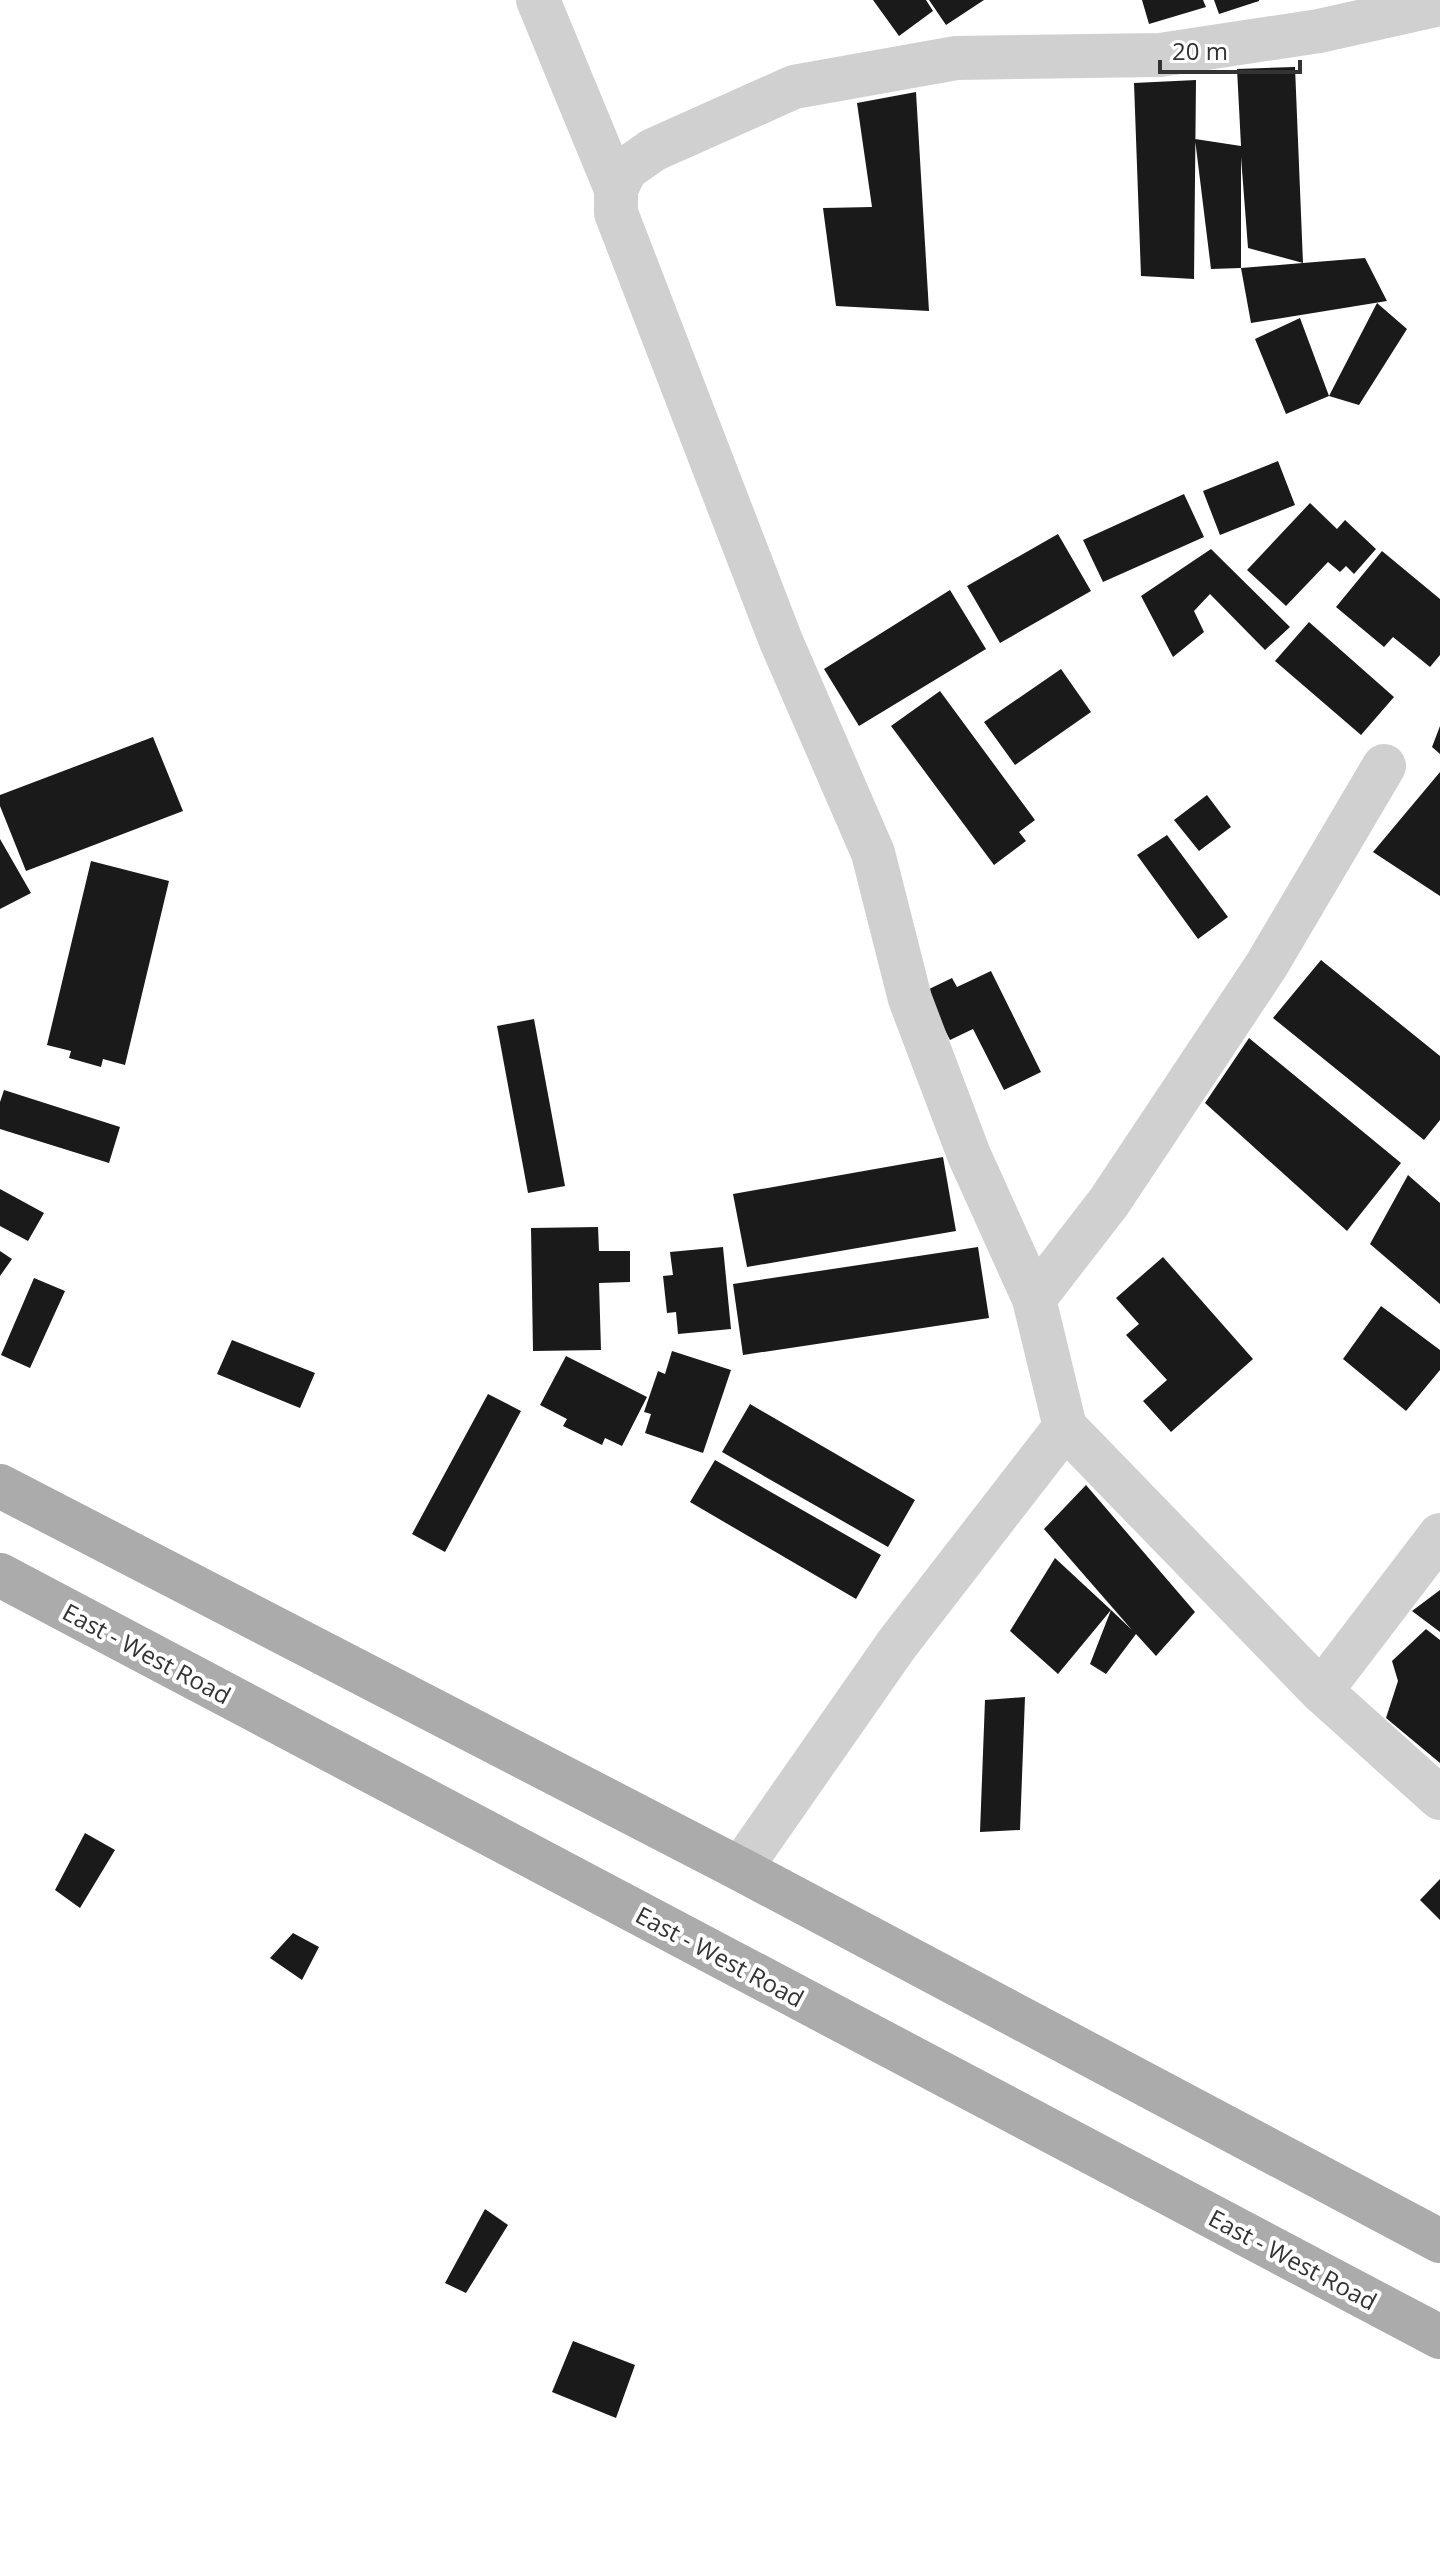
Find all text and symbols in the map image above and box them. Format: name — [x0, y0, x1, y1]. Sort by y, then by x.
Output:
scale bar — [1160, 24, 1300, 74]
text: 20 m — [1172, 34, 1228, 67]
street label: East - West Road — [57, 1595, 237, 1711]
street label: East - West Road — [630, 1898, 810, 2014]
street label: East - West Road — [1203, 2201, 1383, 2317]

